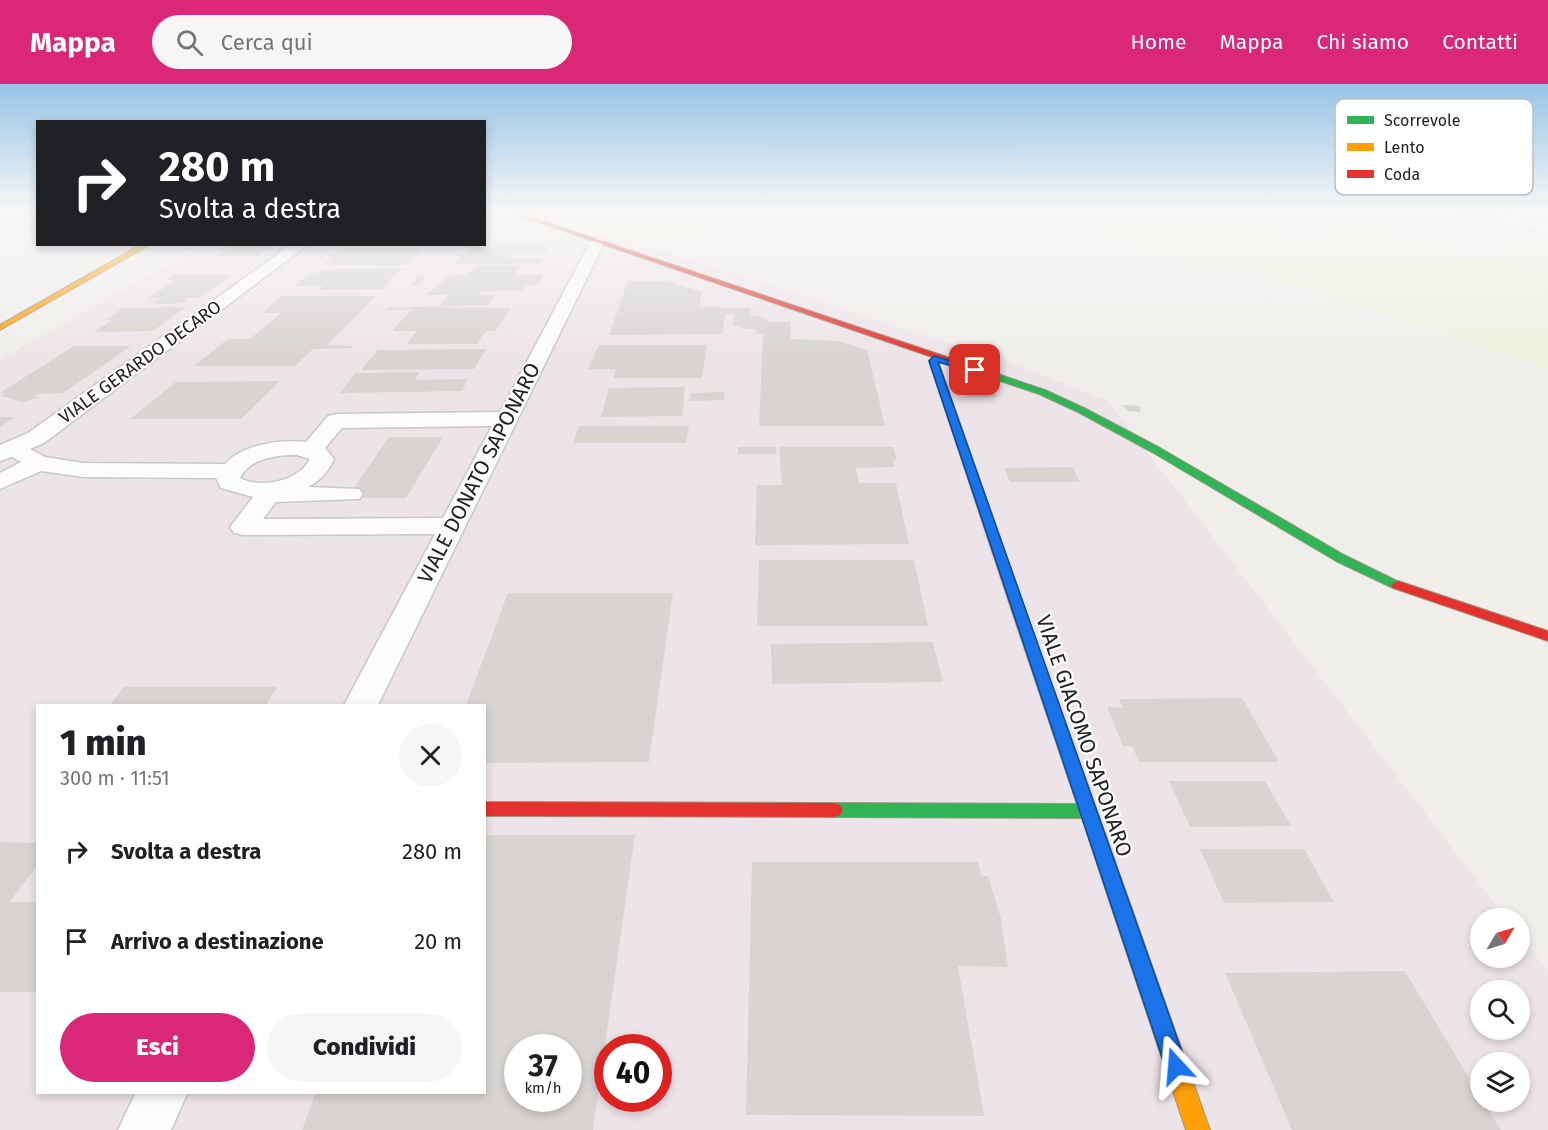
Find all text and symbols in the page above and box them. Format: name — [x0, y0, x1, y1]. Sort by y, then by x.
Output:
search box — [152, 15, 572, 69]
text: Mappa — [30, 26, 116, 59]
icon: search — [173, 26, 206, 59]
text: Cerca qui — [221, 29, 313, 56]
text: Home — [1130, 29, 1186, 55]
text: Mappa — [1219, 29, 1283, 55]
text: Chi siamo — [1316, 29, 1409, 55]
text: Contatti — [1442, 29, 1518, 55]
legend — [1335, 99, 1533, 195]
text: Scorrevole — [1384, 111, 1460, 130]
text: Lento — [1384, 138, 1425, 157]
text: 280 m — [159, 142, 275, 192]
icon: right — [60, 144, 138, 222]
text: Coda — [1384, 165, 1420, 184]
text: Svolta a destra — [159, 193, 341, 225]
street label: VIALE GERARDO DECARO — [54, 296, 226, 428]
pin — [949, 344, 1000, 395]
icon: arrive — [958, 353, 991, 386]
street label: VIALE DONATO SAPONARO — [412, 358, 546, 588]
street label: VIALE GIACOMO SAPONARO — [1030, 612, 1138, 860]
text: 1 min — [60, 721, 146, 765]
button: close — [399, 724, 462, 787]
text: 300 m · 11:51 — [60, 766, 170, 790]
icon: right — [60, 835, 93, 868]
text: Svolta a destra — [111, 838, 261, 865]
text: 280 m — [402, 838, 462, 865]
north arrow — [1470, 908, 1530, 968]
map controls — [1470, 908, 1530, 1112]
icon: arrive — [60, 925, 93, 958]
text: Arrivo a destinazione — [111, 928, 324, 955]
text: 20 m — [414, 928, 462, 955]
button: search — [1470, 980, 1530, 1040]
button: Esci — [60, 1013, 255, 1082]
button: Condividi — [267, 1013, 462, 1082]
speed limit sign: 40 — [594, 1034, 672, 1112]
position arrow — [1144, 1034, 1208, 1098]
text: 37 — [528, 1048, 558, 1084]
button: layers — [1470, 1052, 1530, 1112]
text: km/h — [524, 1079, 562, 1097]

